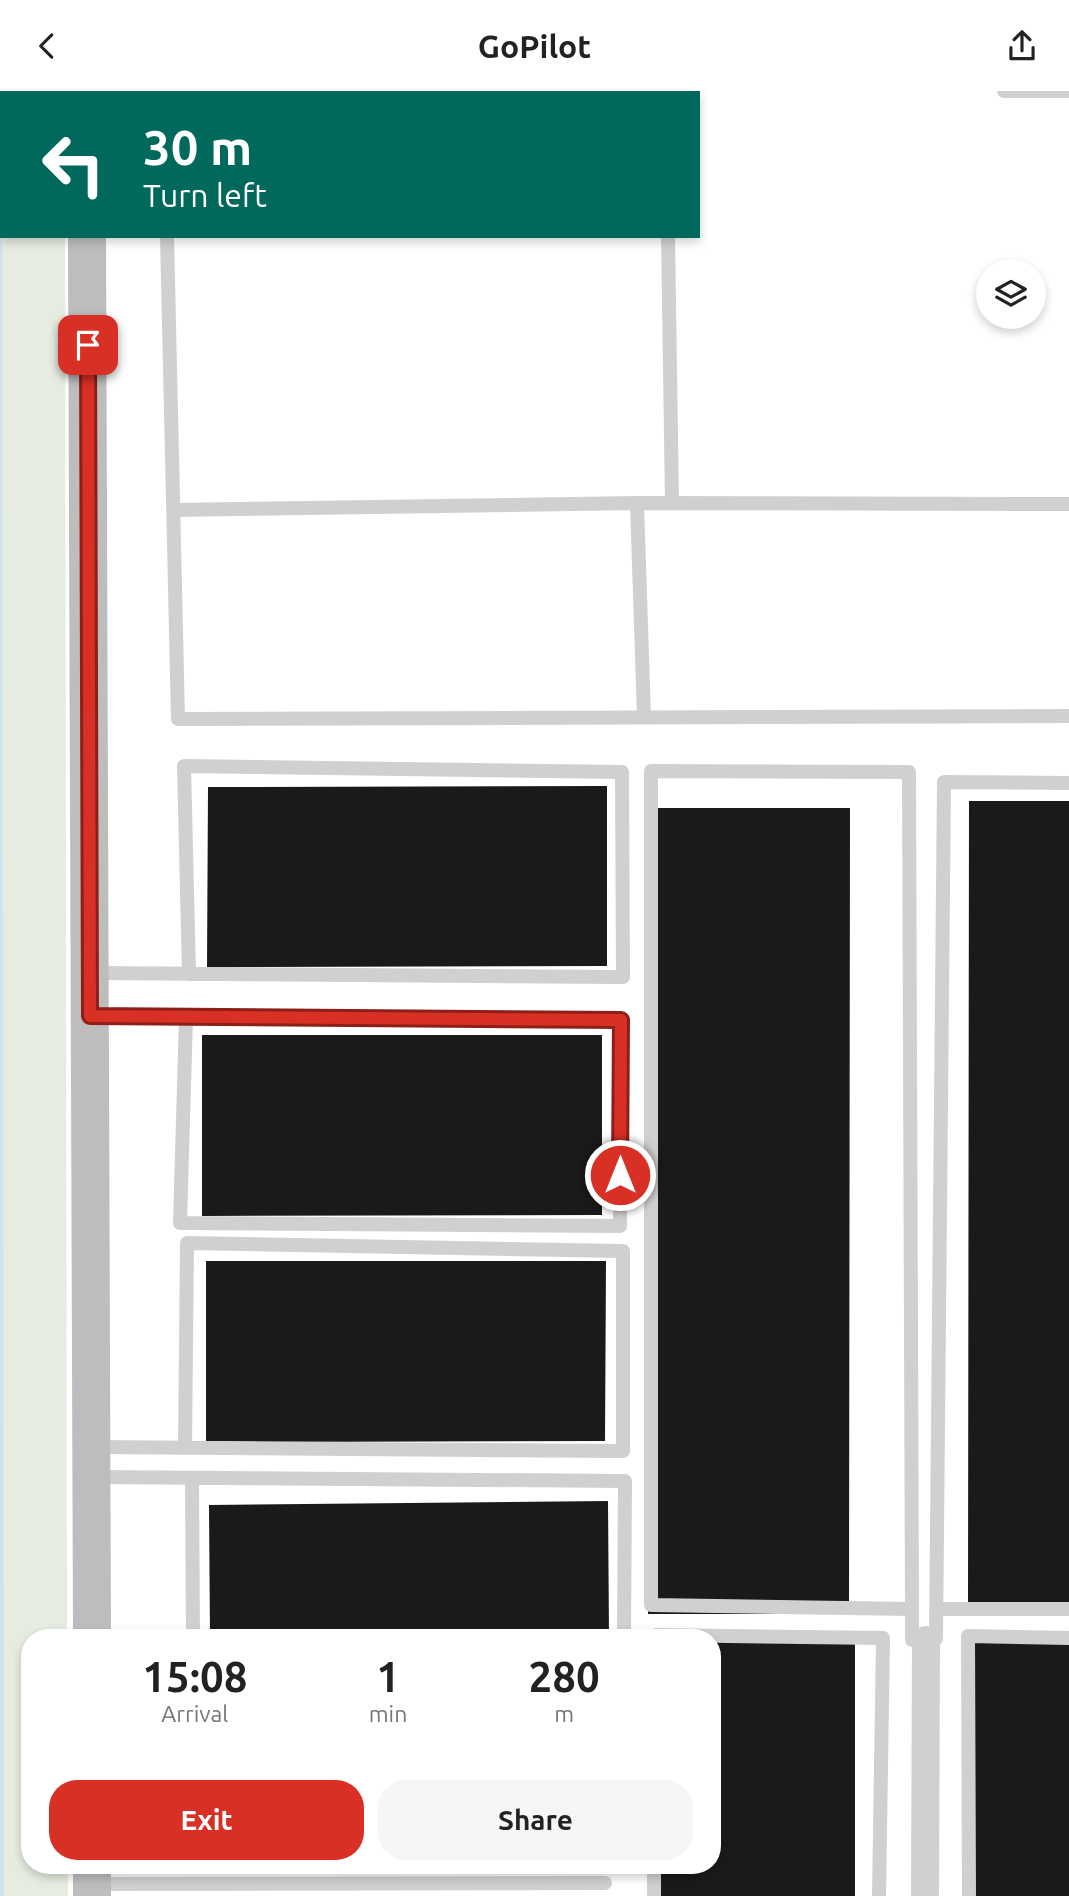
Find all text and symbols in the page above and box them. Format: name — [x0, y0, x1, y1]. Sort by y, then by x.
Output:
icon: back — [28, 27, 66, 65]
icon: share — [1003, 27, 1041, 65]
text: GoPilot — [478, 28, 591, 64]
icon: left — [28, 119, 119, 210]
text: 30 m — [143, 119, 252, 174]
text: Turn left — [143, 177, 267, 213]
map controls — [976, 259, 1046, 329]
button: layers — [976, 259, 1046, 329]
pin — [58, 315, 118, 375]
icon: arrive — [69, 326, 107, 364]
position arrow — [583, 1138, 657, 1212]
text: 15:08 — [142, 1653, 247, 1700]
text: 1 — [376, 1653, 400, 1700]
text: 280 — [529, 1653, 600, 1700]
text: Arrival — [161, 1701, 228, 1726]
text: min — [369, 1701, 407, 1726]
text: m — [554, 1701, 574, 1726]
button: Exit — [49, 1780, 364, 1860]
button: Share — [378, 1780, 693, 1860]

